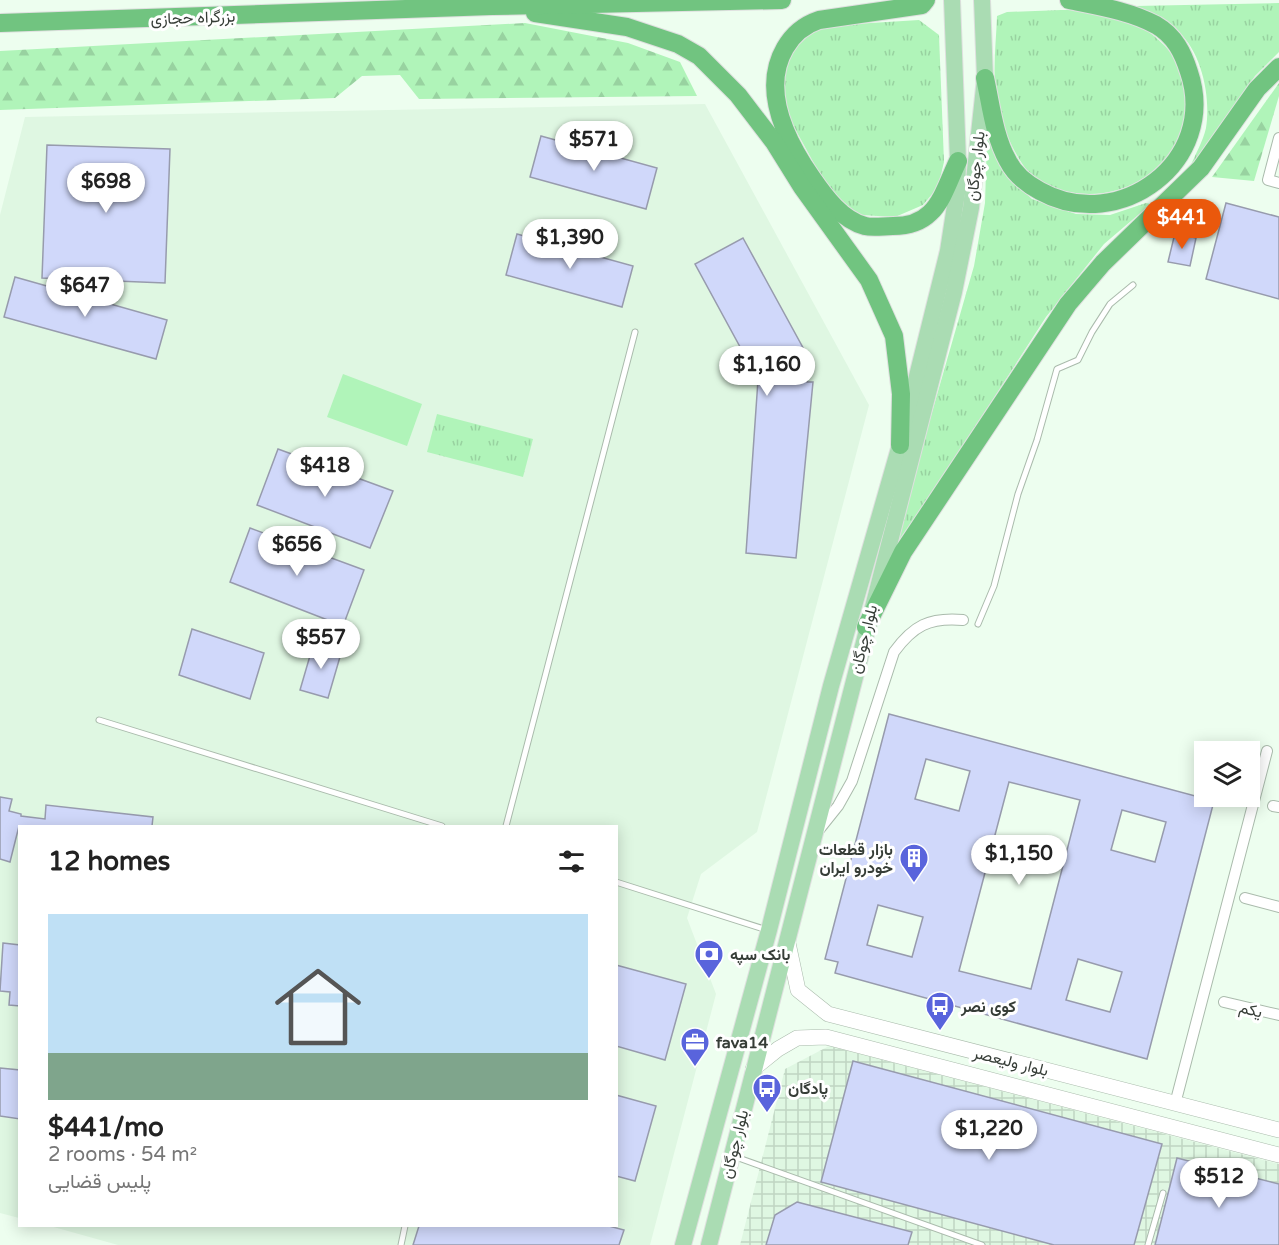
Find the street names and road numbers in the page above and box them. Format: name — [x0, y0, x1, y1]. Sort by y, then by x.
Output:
street label: بزرگراه حجازی — [150, 7, 236, 29]
street label: بلوار چوگان — [962, 130, 991, 202]
street label: بلوار چوگان — [846, 603, 883, 676]
street label: یکم — [1237, 997, 1264, 1022]
street label: بلوار ولیعصر — [970, 1043, 1050, 1081]
street label: بلوار چوگان — [717, 1108, 754, 1181]

